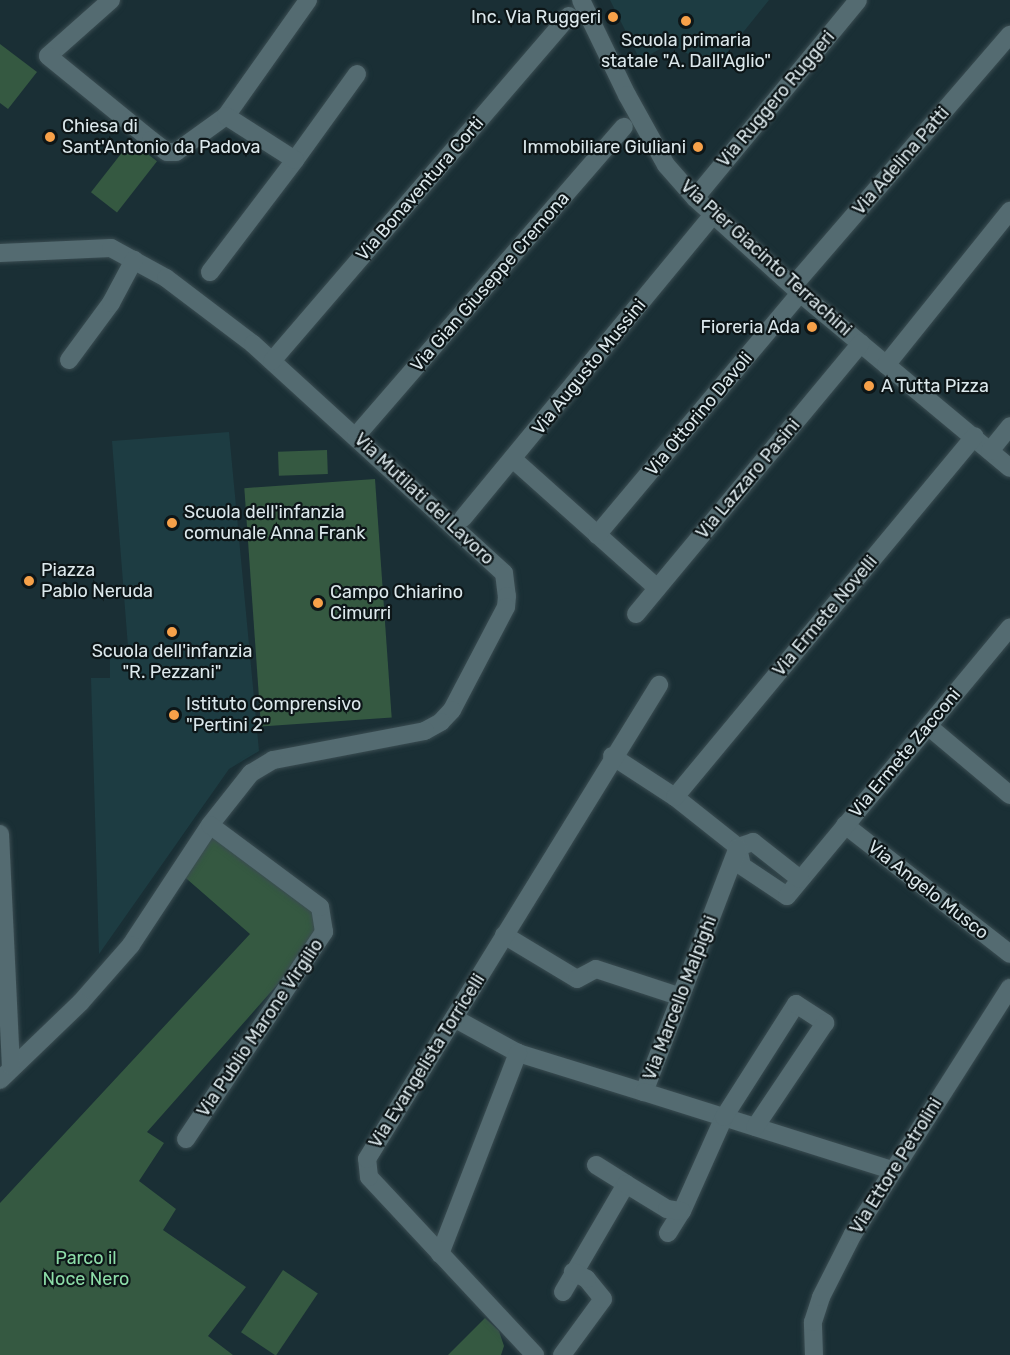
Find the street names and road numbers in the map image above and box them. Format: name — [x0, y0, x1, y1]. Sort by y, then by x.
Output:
street label: Via Ruggero Ruggeri — [713, 26, 839, 172]
street label: Via Adelina Patti — [848, 102, 954, 220]
street label: Via Bonaventura Corti — [352, 113, 488, 265]
street label: Via Pier Giacinto Terrachini — [676, 175, 856, 341]
street label: Via Gian Giuseppe Cremona — [406, 188, 574, 376]
street label: Via Augusto Mussini — [527, 295, 651, 439]
street label: Via Ottorino Davoli — [641, 348, 757, 480]
street label: Via Lazzaro Pasini — [691, 414, 805, 544]
street label: Via Mutilati del Lavoro — [350, 429, 498, 569]
street label: Via Ermete Novelli — [768, 551, 882, 681]
street label: Via Ermete Zacconi — [845, 684, 965, 822]
street label: Via Angelo Musco — [863, 836, 993, 944]
street label: Via Marcello Malpighi — [639, 913, 721, 1083]
street label: Via Publio Marone Virgilio — [192, 935, 328, 1121]
street label: Via Evangelista Torricelli — [364, 970, 490, 1152]
street label: Via Ettore Petrolini — [845, 1094, 947, 1238]

